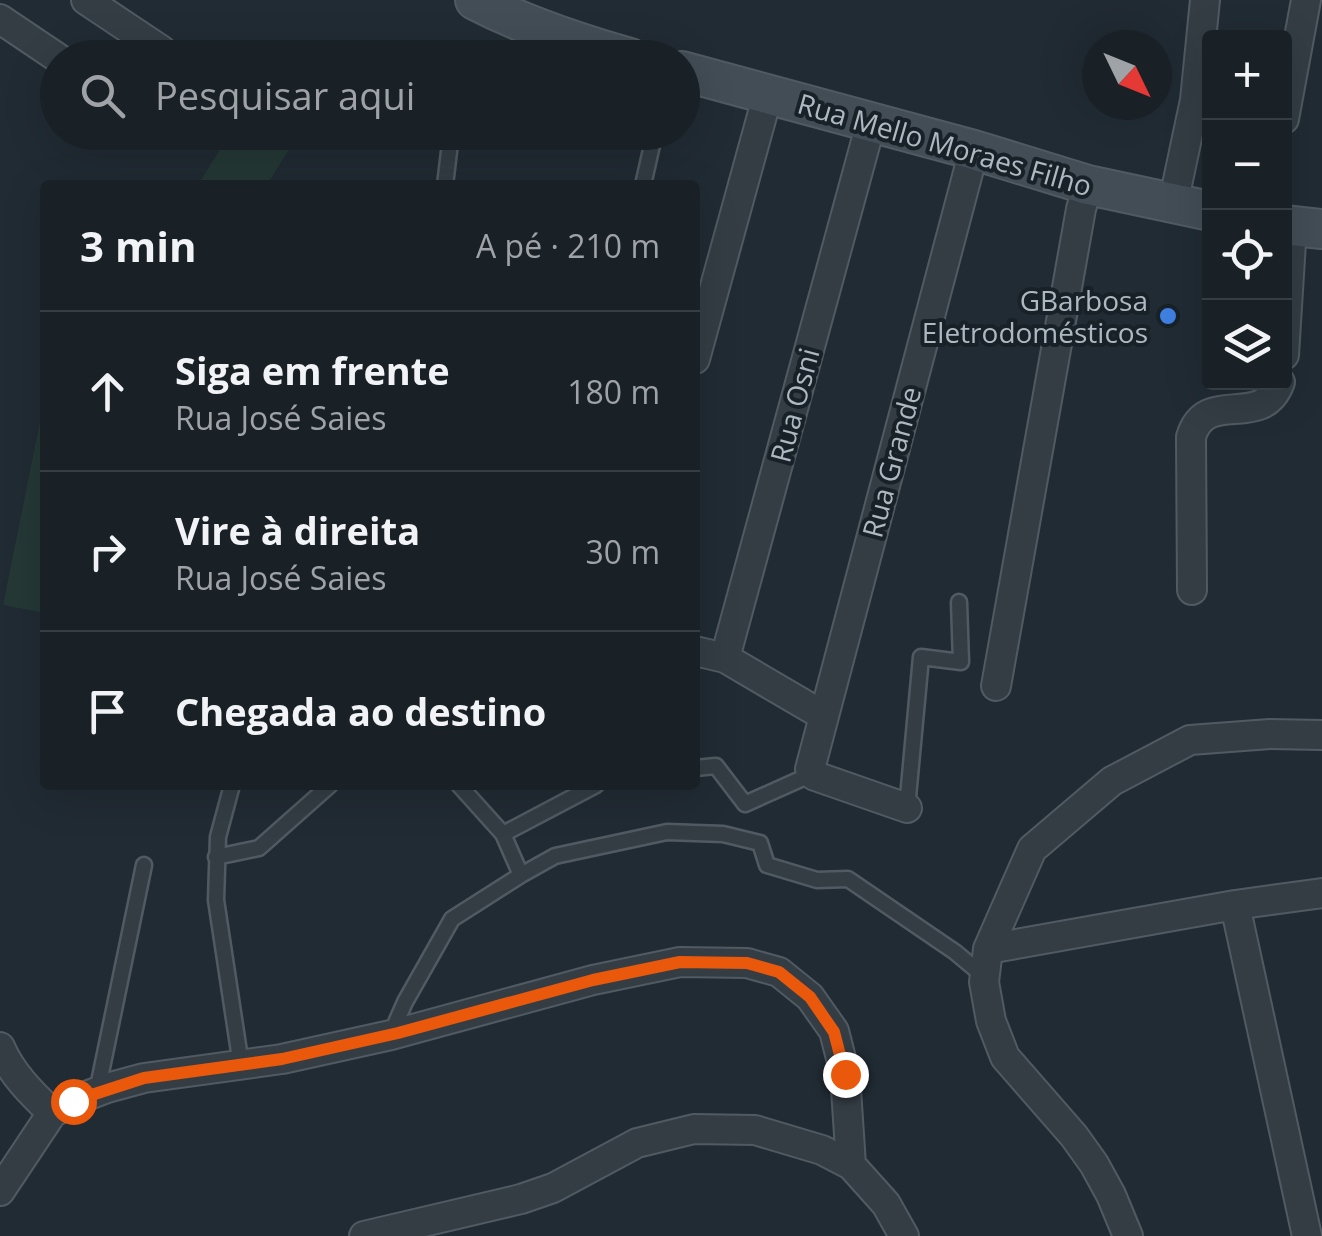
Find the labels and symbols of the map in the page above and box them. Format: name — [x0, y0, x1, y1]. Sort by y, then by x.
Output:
north arrow — [1082, 30, 1172, 120]
street label: Rua Mello Moraes Filho — [793, 84, 1097, 204]
place label: GBarbosa Eletrodomésticos — [922, 281, 1148, 351]
marker: GBarbosa Eletrodomésticos — [1157, 305, 1179, 327]
street label: Rua Osni — [761, 344, 827, 466]
street label: Rua Grande — [853, 382, 929, 542]
route end — [823, 1052, 869, 1098]
route start — [51, 1079, 97, 1125]

